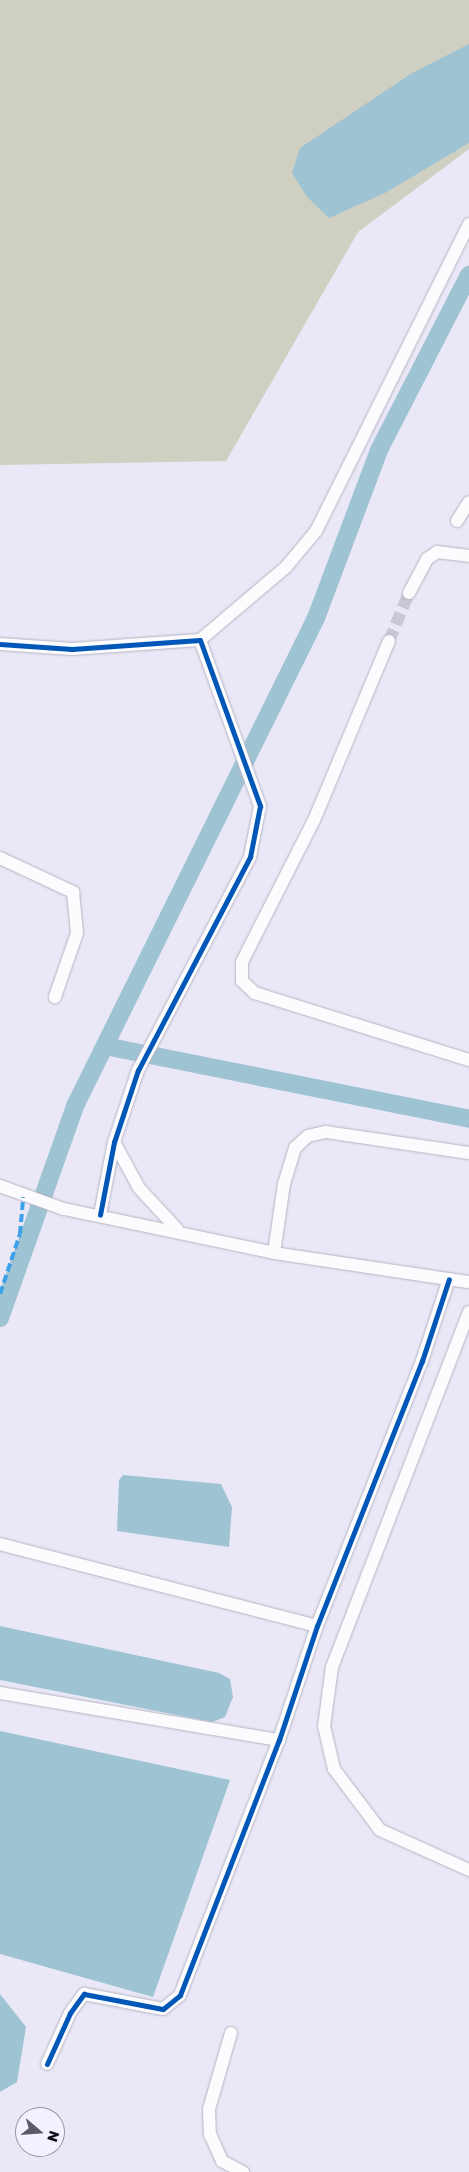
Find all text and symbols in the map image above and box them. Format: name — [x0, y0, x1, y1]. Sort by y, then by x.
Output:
north arrow — [15, 2107, 65, 2157]
text: N — [44, 2129, 64, 2144]

